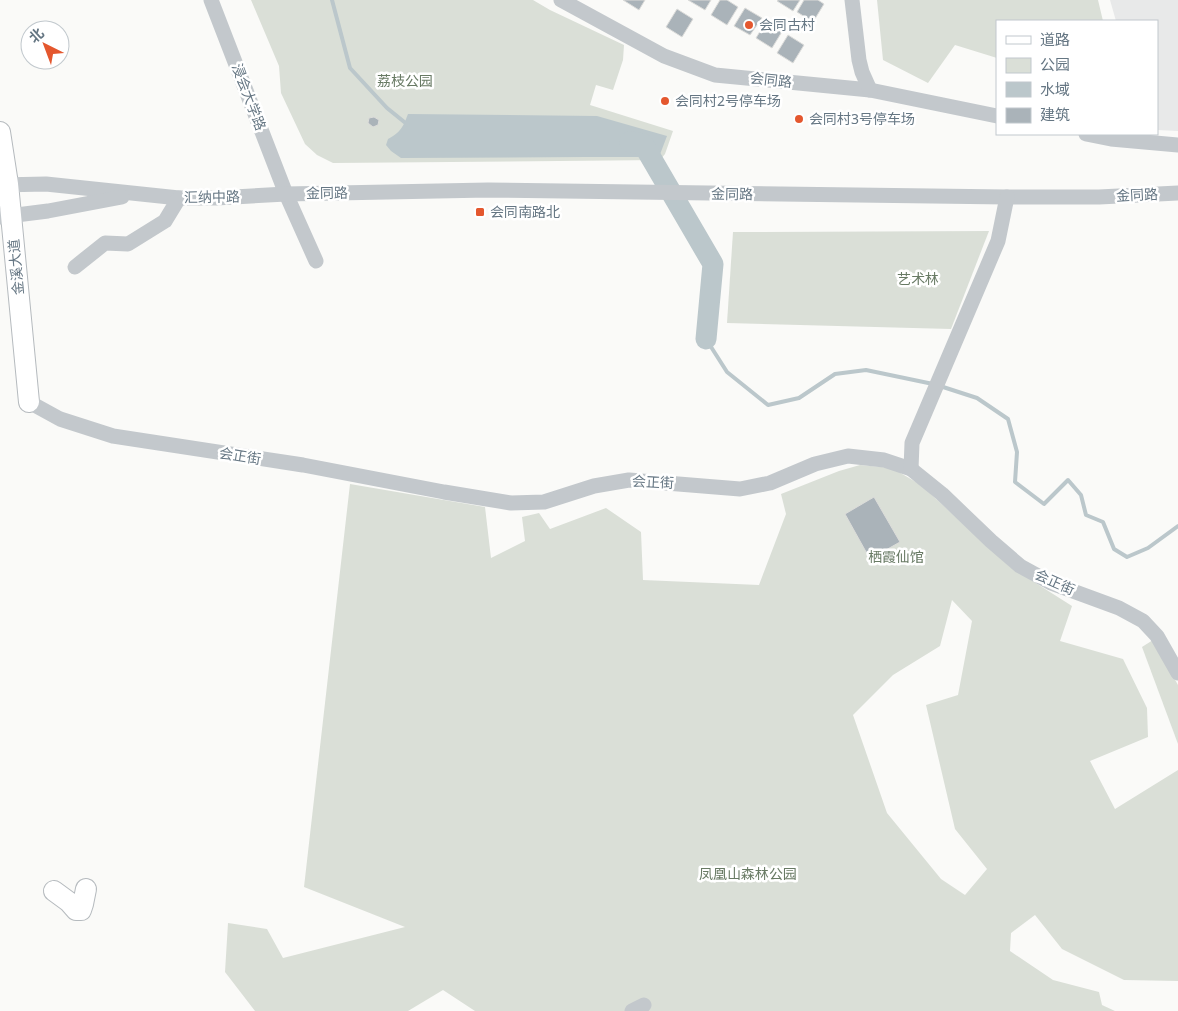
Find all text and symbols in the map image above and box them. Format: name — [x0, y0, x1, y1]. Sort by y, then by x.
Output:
place label: 会同古村 — [759, 15, 815, 34]
marker: 会同古村 — [743, 19, 755, 31]
north arrow — [20, 20, 70, 70]
legend — [996, 20, 1158, 135]
text: 北 — [24, 23, 48, 47]
text: 道路 — [1040, 29, 1070, 49]
text: 公园 — [1040, 54, 1070, 74]
street label: 浸会大学路 — [228, 61, 271, 133]
street label: 会同路 — [749, 68, 793, 91]
park label: 荔枝公园 — [377, 71, 433, 90]
text: 水域 — [1040, 79, 1070, 99]
place label: 会同村2号停车场 — [675, 91, 781, 110]
marker: 会同村2号停车场 — [659, 95, 671, 107]
text: 建筑 — [1040, 104, 1070, 124]
place label: 会同村3号停车场 — [809, 109, 915, 128]
marker: 会同村3号停车场 — [793, 113, 805, 125]
street label: 金同路 — [306, 183, 348, 202]
street label: 金同路 — [711, 184, 753, 203]
street label: 金同路 — [1116, 184, 1158, 205]
street label: 汇纳中路 — [184, 187, 240, 206]
place label: 会同南路北 — [490, 202, 560, 221]
marker: 会同南路北 — [474, 206, 486, 218]
street label: 金溪大道 — [4, 238, 27, 296]
park label: 艺术林 — [897, 269, 939, 288]
street label: 会正街 — [218, 443, 262, 468]
street label: 会正街 — [632, 471, 674, 492]
park label: 栖霞仙馆 — [868, 547, 924, 566]
street label: 会正街 — [1032, 564, 1078, 599]
park label: 凤凰山森林公园 — [699, 864, 797, 883]

